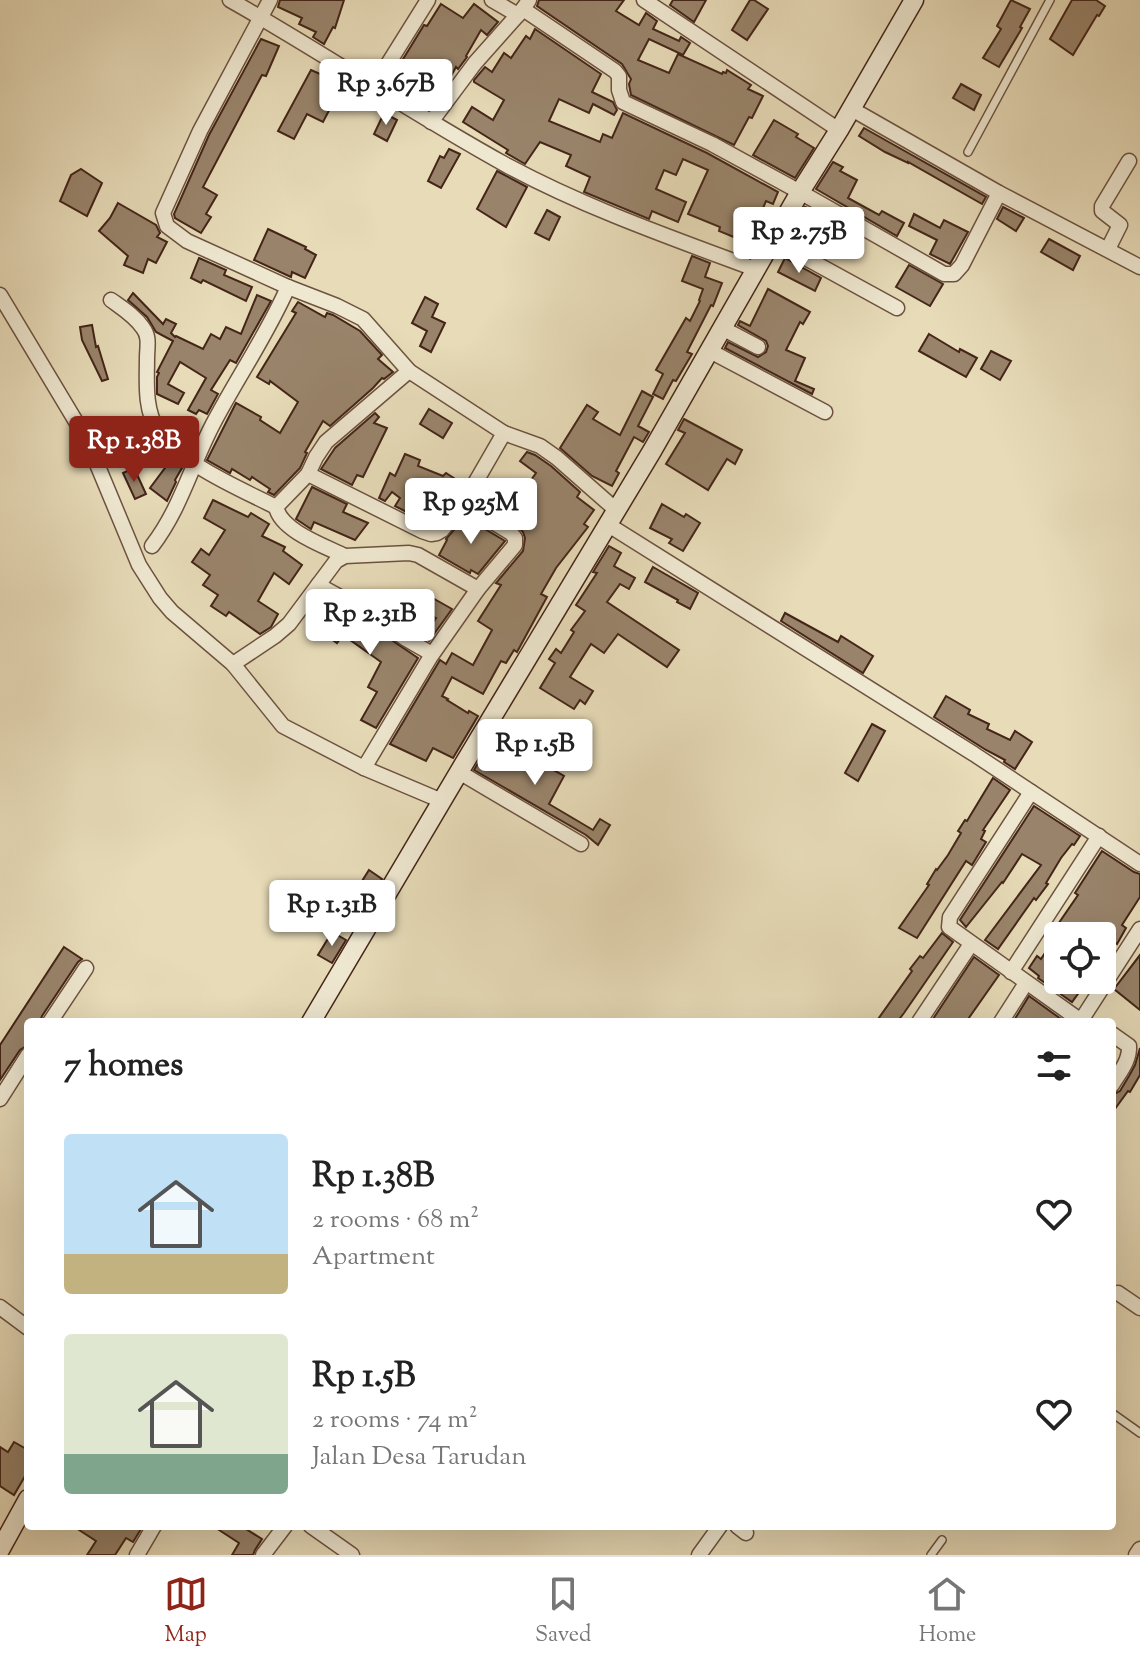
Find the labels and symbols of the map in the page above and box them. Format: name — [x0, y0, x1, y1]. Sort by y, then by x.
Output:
pin: Rp 3.67B — [303, 59, 469, 127]
pin: Rp 2.75B — [716, 207, 882, 275]
pin: Rp 1.38B — [51, 416, 217, 484]
pin: Rp 925M — [397, 478, 545, 546]
pin: Rp 2.31B — [287, 589, 453, 657]
pin: Rp 1.5B — [461, 719, 609, 787]
pin: Rp 1.31B — [249, 880, 415, 948]

